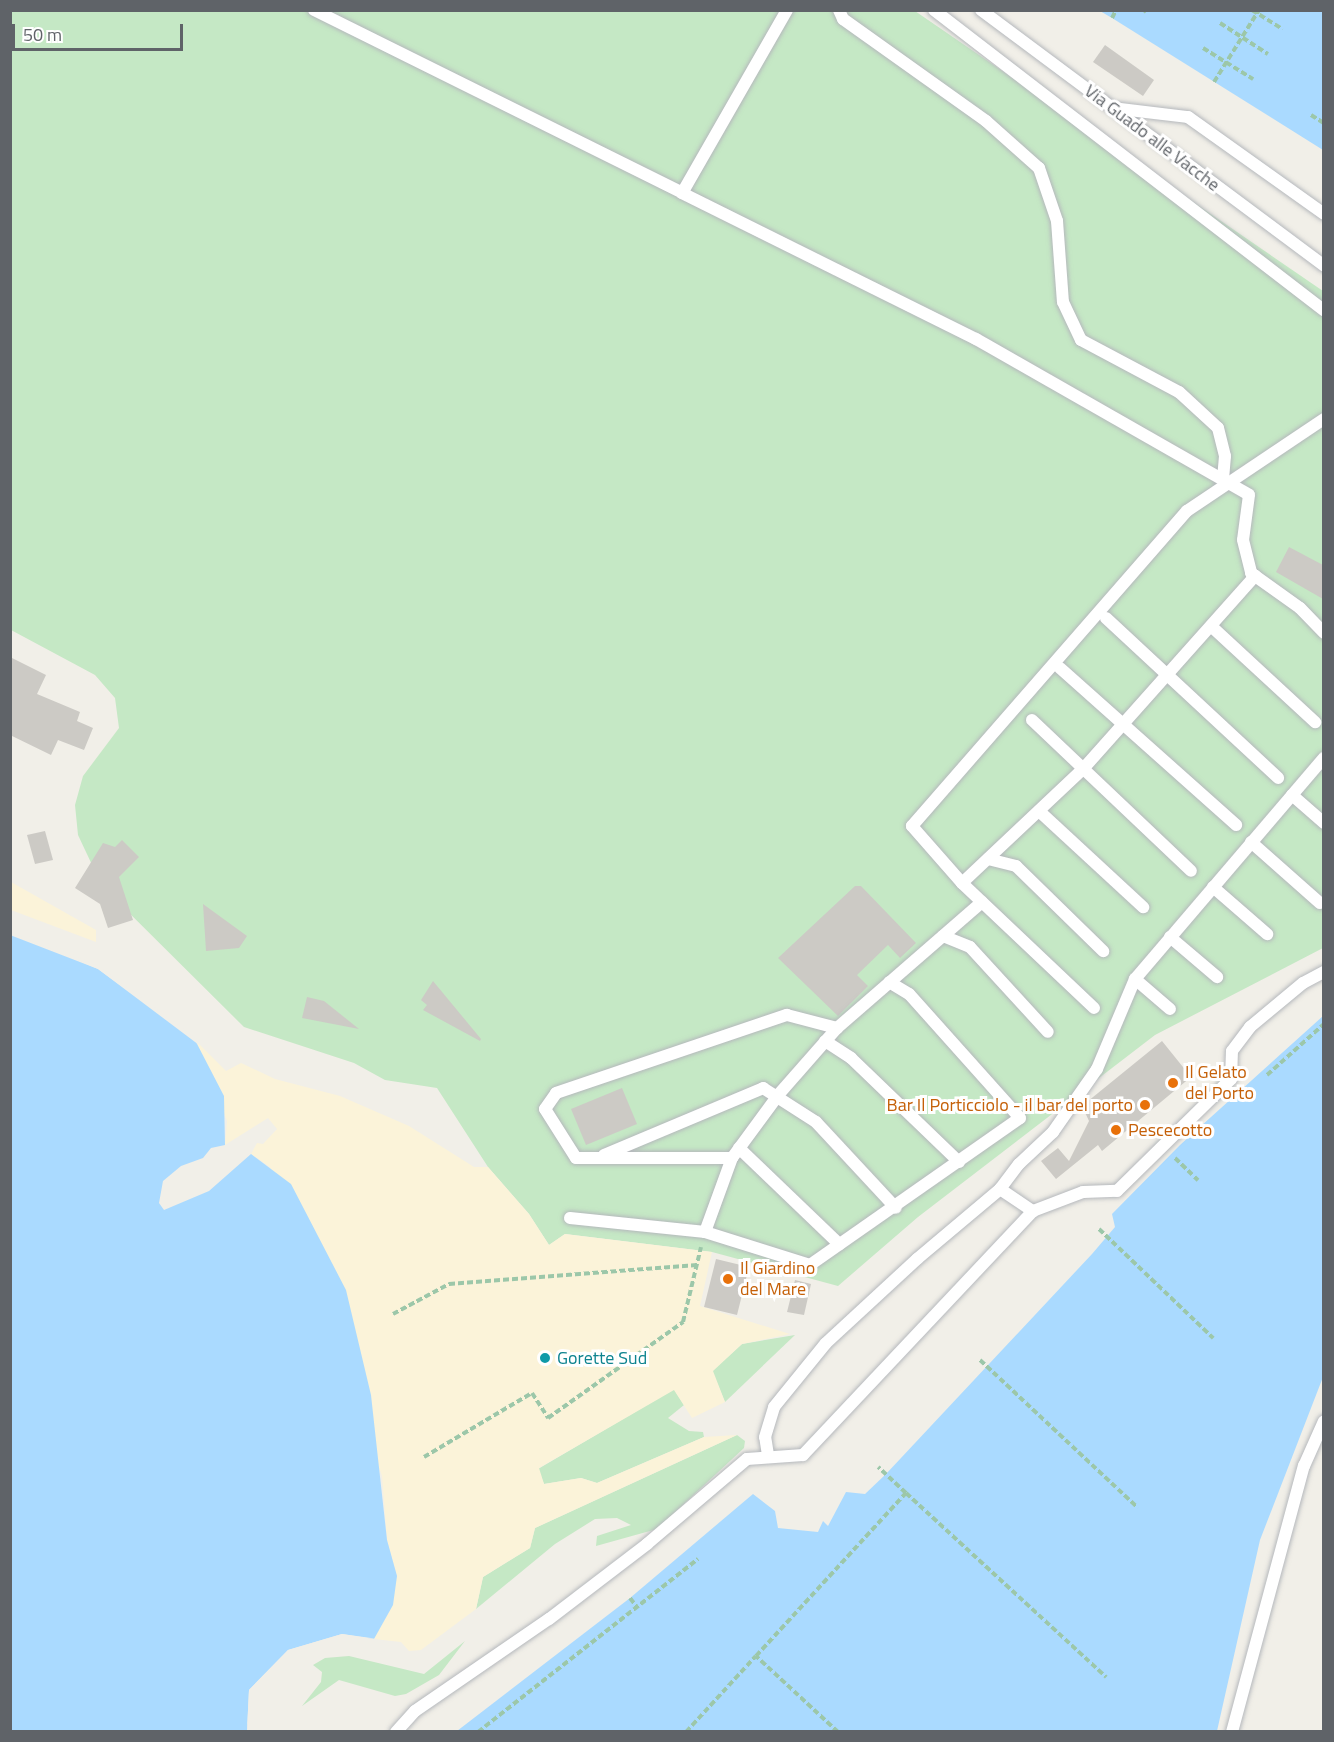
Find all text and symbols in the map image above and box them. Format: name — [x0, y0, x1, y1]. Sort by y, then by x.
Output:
scale bar — [15, 12, 186, 50]
text: 50 m — [23, 21, 62, 48]
street label: Via Guado alle Vacche — [1080, 80, 1224, 196]
place label: Il Gelato del Porto — [1185, 1062, 1254, 1104]
marker: Il Gelato del Porto — [1166, 1076, 1180, 1090]
place label: Bar Il Porticciolo - il bar del porto — [887, 1094, 1133, 1116]
marker: Bar Il Porticciolo - il bar del porto — [1138, 1098, 1152, 1112]
place label: Pescecotto — [1128, 1119, 1212, 1141]
marker: Pescecotto — [1109, 1123, 1123, 1137]
place label: Il Giardino del Mare — [740, 1258, 815, 1300]
marker: Il Giardino del Mare — [721, 1272, 735, 1286]
place label: Gorette Sud — [557, 1347, 647, 1369]
marker: Gorette Sud — [538, 1351, 552, 1365]

